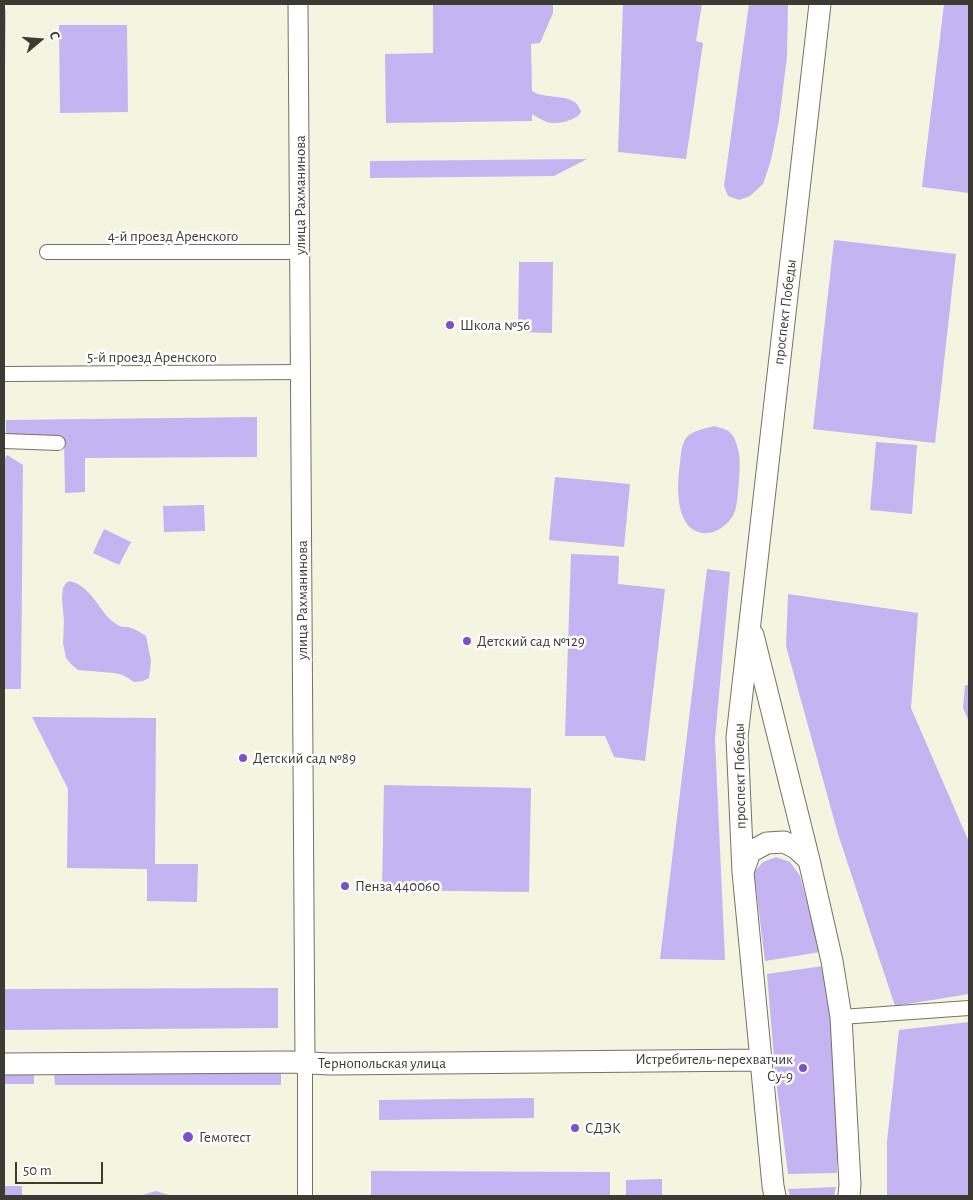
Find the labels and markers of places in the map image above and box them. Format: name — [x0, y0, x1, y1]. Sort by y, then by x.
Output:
place label: Школа №56 — [460, 316, 530, 334]
marker: Школа №56 — [444, 319, 456, 331]
place label: Детский сад №129 — [477, 632, 585, 650]
marker: Детский сад №129 — [461, 635, 473, 647]
place label: Детский сад №89 — [253, 749, 356, 767]
marker: Детский сад №89 — [237, 752, 249, 764]
place label: Пенза 440060 — [355, 877, 440, 895]
marker: Пенза 440060 — [339, 880, 351, 892]
place label: Истребитель-перехватчик Су-9 — [635, 1050, 793, 1085]
marker: Истребитель-перехватчик Су-9 — [797, 1062, 809, 1074]
place label: СДЭК — [585, 1119, 621, 1137]
marker: СДЭК — [569, 1122, 581, 1134]
place label: Гемотест — [199, 1128, 251, 1146]
marker: Гемотест — [181, 1130, 195, 1144]

